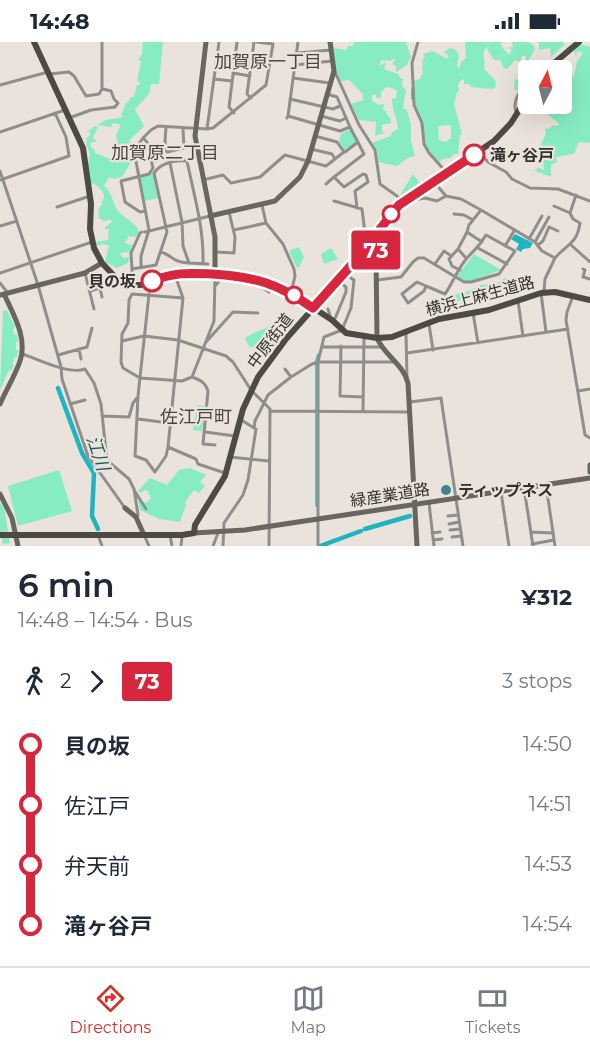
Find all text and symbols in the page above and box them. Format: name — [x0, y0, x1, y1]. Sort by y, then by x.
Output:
text: 14:48 — [30, 8, 90, 35]
district label: 加賀原一丁目 — [214, 51, 322, 73]
north arrow — [518, 60, 572, 114]
map controls — [518, 60, 572, 114]
district label: 加賀原二丁目 — [111, 142, 219, 164]
marker: 滝ヶ谷戸 — [463, 144, 485, 166]
place label: 滝ヶ谷戸 — [490, 146, 554, 165]
unlabelled marker — [382, 205, 400, 223]
line badge: 73 — [349, 230, 403, 270]
text: 73 — [363, 238, 389, 263]
marker: 貝の坂 — [141, 270, 163, 292]
place label: 貝の坂 — [88, 272, 136, 291]
street label: 横浜上麻生道路 — [423, 272, 537, 320]
unlabelled marker — [285, 286, 303, 304]
street label: 中原街道 — [243, 310, 297, 372]
district label: 佐江戸町 — [160, 406, 232, 428]
water label: 江川 — [82, 432, 115, 475]
street label: 緑産業道路 — [349, 479, 431, 511]
place label: ティップネス — [458, 481, 553, 500]
marker: ティップネス — [439, 483, 453, 497]
text: 6 min — [18, 565, 115, 605]
text: ¥312 — [521, 584, 572, 611]
text: 14:48 – 14:54 · Bus — [18, 608, 193, 632]
icon: walk — [18, 665, 51, 698]
icon: forward — [80, 665, 113, 698]
text: 2 — [60, 669, 71, 693]
text: 73 — [134, 669, 160, 694]
text: 3 stops — [502, 669, 572, 693]
text: 14:50 — [523, 732, 572, 756]
text: 貝の坂 — [64, 733, 130, 760]
text: 14:51 — [529, 792, 572, 816]
text: 佐江戸 — [64, 793, 130, 820]
text: 14:53 — [525, 852, 572, 876]
text: 弁天前 — [64, 853, 130, 880]
text: 14:54 — [523, 912, 572, 936]
text: 滝ヶ谷戸 — [64, 913, 152, 940]
tab: Directions — [69, 982, 151, 1037]
tab: Map — [290, 982, 326, 1037]
tab: Tickets — [465, 982, 521, 1037]

